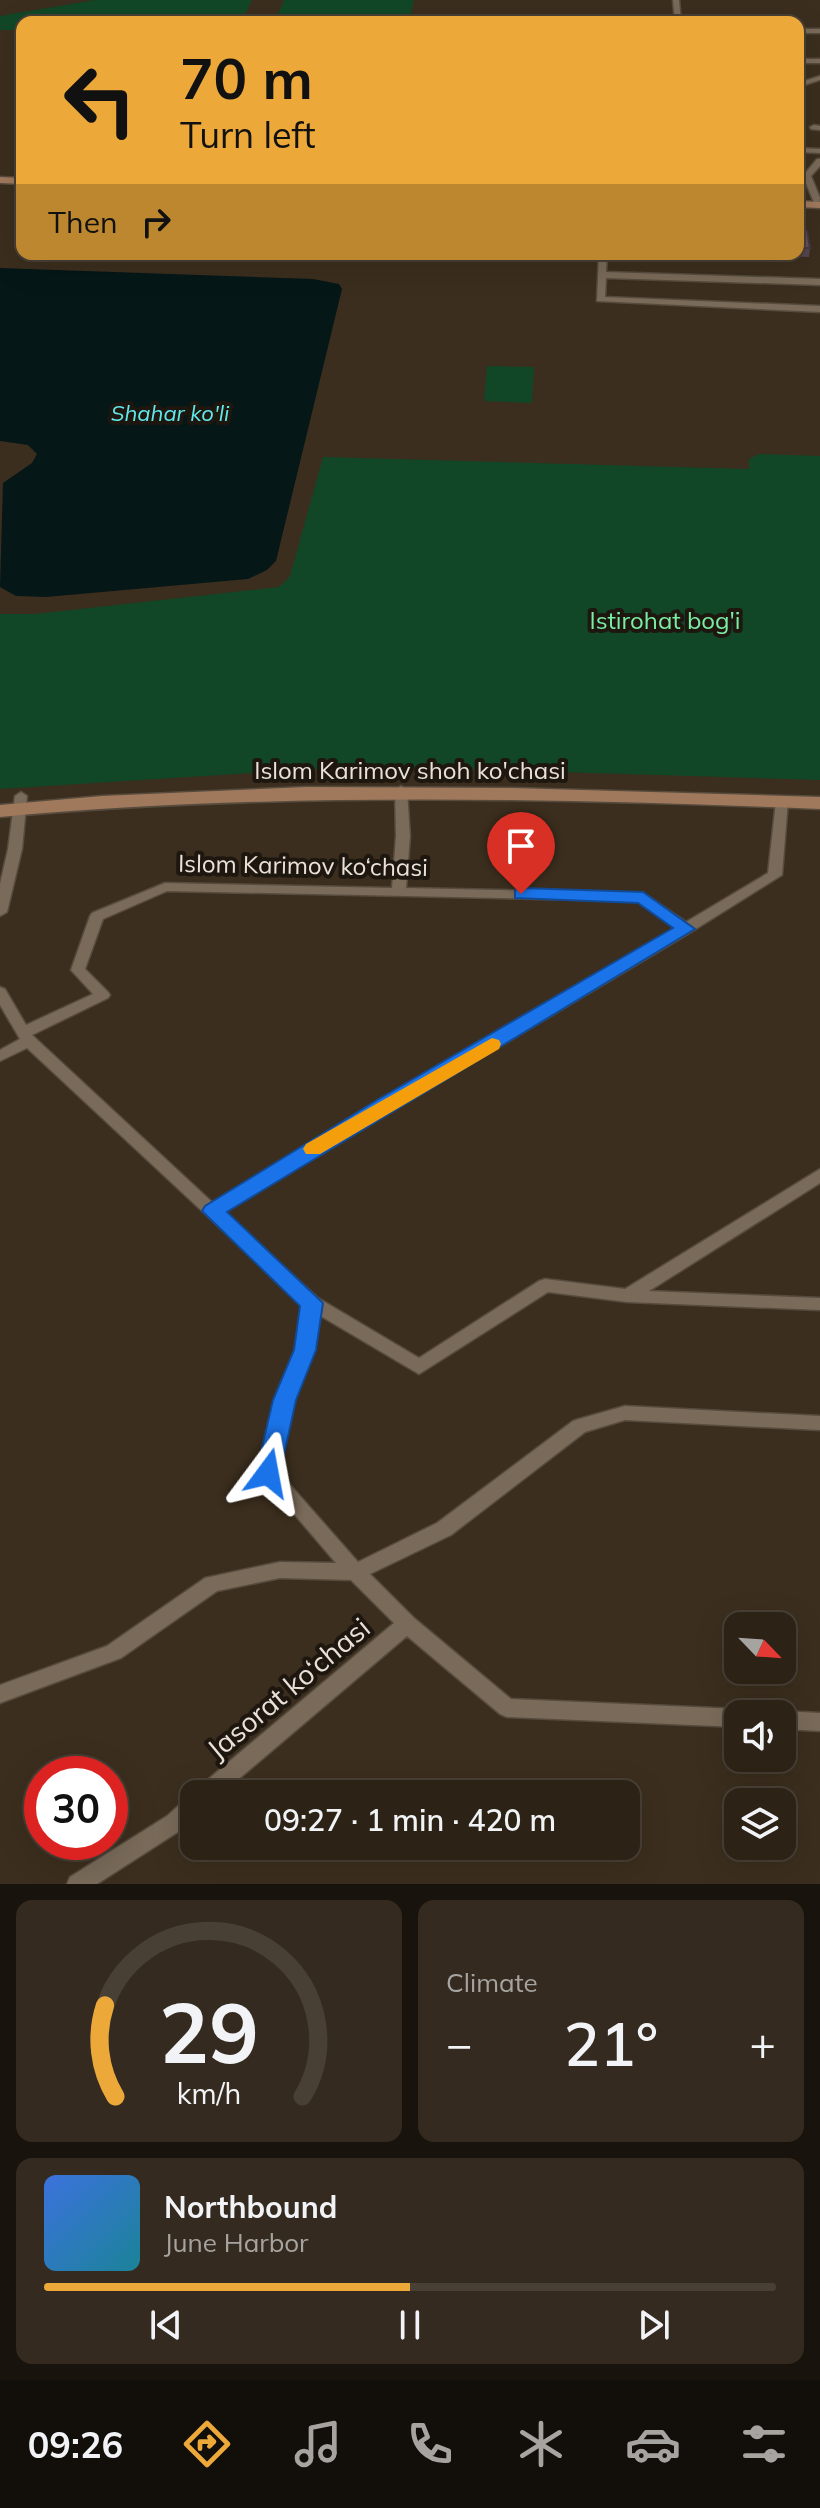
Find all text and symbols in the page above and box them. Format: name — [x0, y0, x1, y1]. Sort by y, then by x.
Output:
text: 70 m — [180, 43, 313, 113]
icon: left — [48, 48, 152, 152]
text: Turn left — [180, 112, 316, 157]
icon: right — [134, 200, 178, 244]
text: Then — [48, 203, 118, 241]
water label: Shahar ko'li — [111, 399, 230, 427]
park label: Istirohat bog'i — [589, 605, 741, 635]
street label: Islom Karimov shoh ko'chasi — [254, 755, 566, 785]
pin — [487, 812, 555, 894]
icon: arrive — [499, 824, 543, 868]
street label: Islom Karimov ko‘chasi — [178, 848, 428, 882]
position arrow — [226, 1431, 310, 1515]
street label: Jasorat ko‘chasi — [199, 1610, 377, 1766]
north arrow — [724, 1612, 796, 1684]
map controls — [724, 1612, 796, 1860]
button: sound — [724, 1700, 796, 1772]
speed limit sign: 30 — [24, 1756, 128, 1860]
button: layers — [724, 1788, 796, 1860]
text: 09:27 · 1 min · 420 m — [264, 1801, 556, 1839]
text: Climate — [446, 1966, 538, 1999]
text: 29 — [159, 1979, 259, 2084]
text: 21° — [564, 2006, 658, 2081]
text: − — [446, 2016, 472, 2071]
text: + — [750, 2016, 776, 2071]
text: km/h — [177, 2075, 241, 2111]
text: Northbound — [164, 2188, 337, 2226]
text: June Harbor — [164, 2226, 309, 2259]
icon: previous — [144, 2303, 188, 2347]
icon: pause — [388, 2303, 432, 2347]
icon: next — [632, 2303, 676, 2347]
icon: directions — [179, 2416, 235, 2472]
icon: music — [290, 2416, 346, 2472]
icon: phone — [402, 2416, 458, 2472]
icon: climate — [513, 2416, 569, 2472]
icon: car — [625, 2416, 681, 2472]
icon: filters — [736, 2416, 792, 2472]
text: 09:26 — [28, 2422, 123, 2467]

